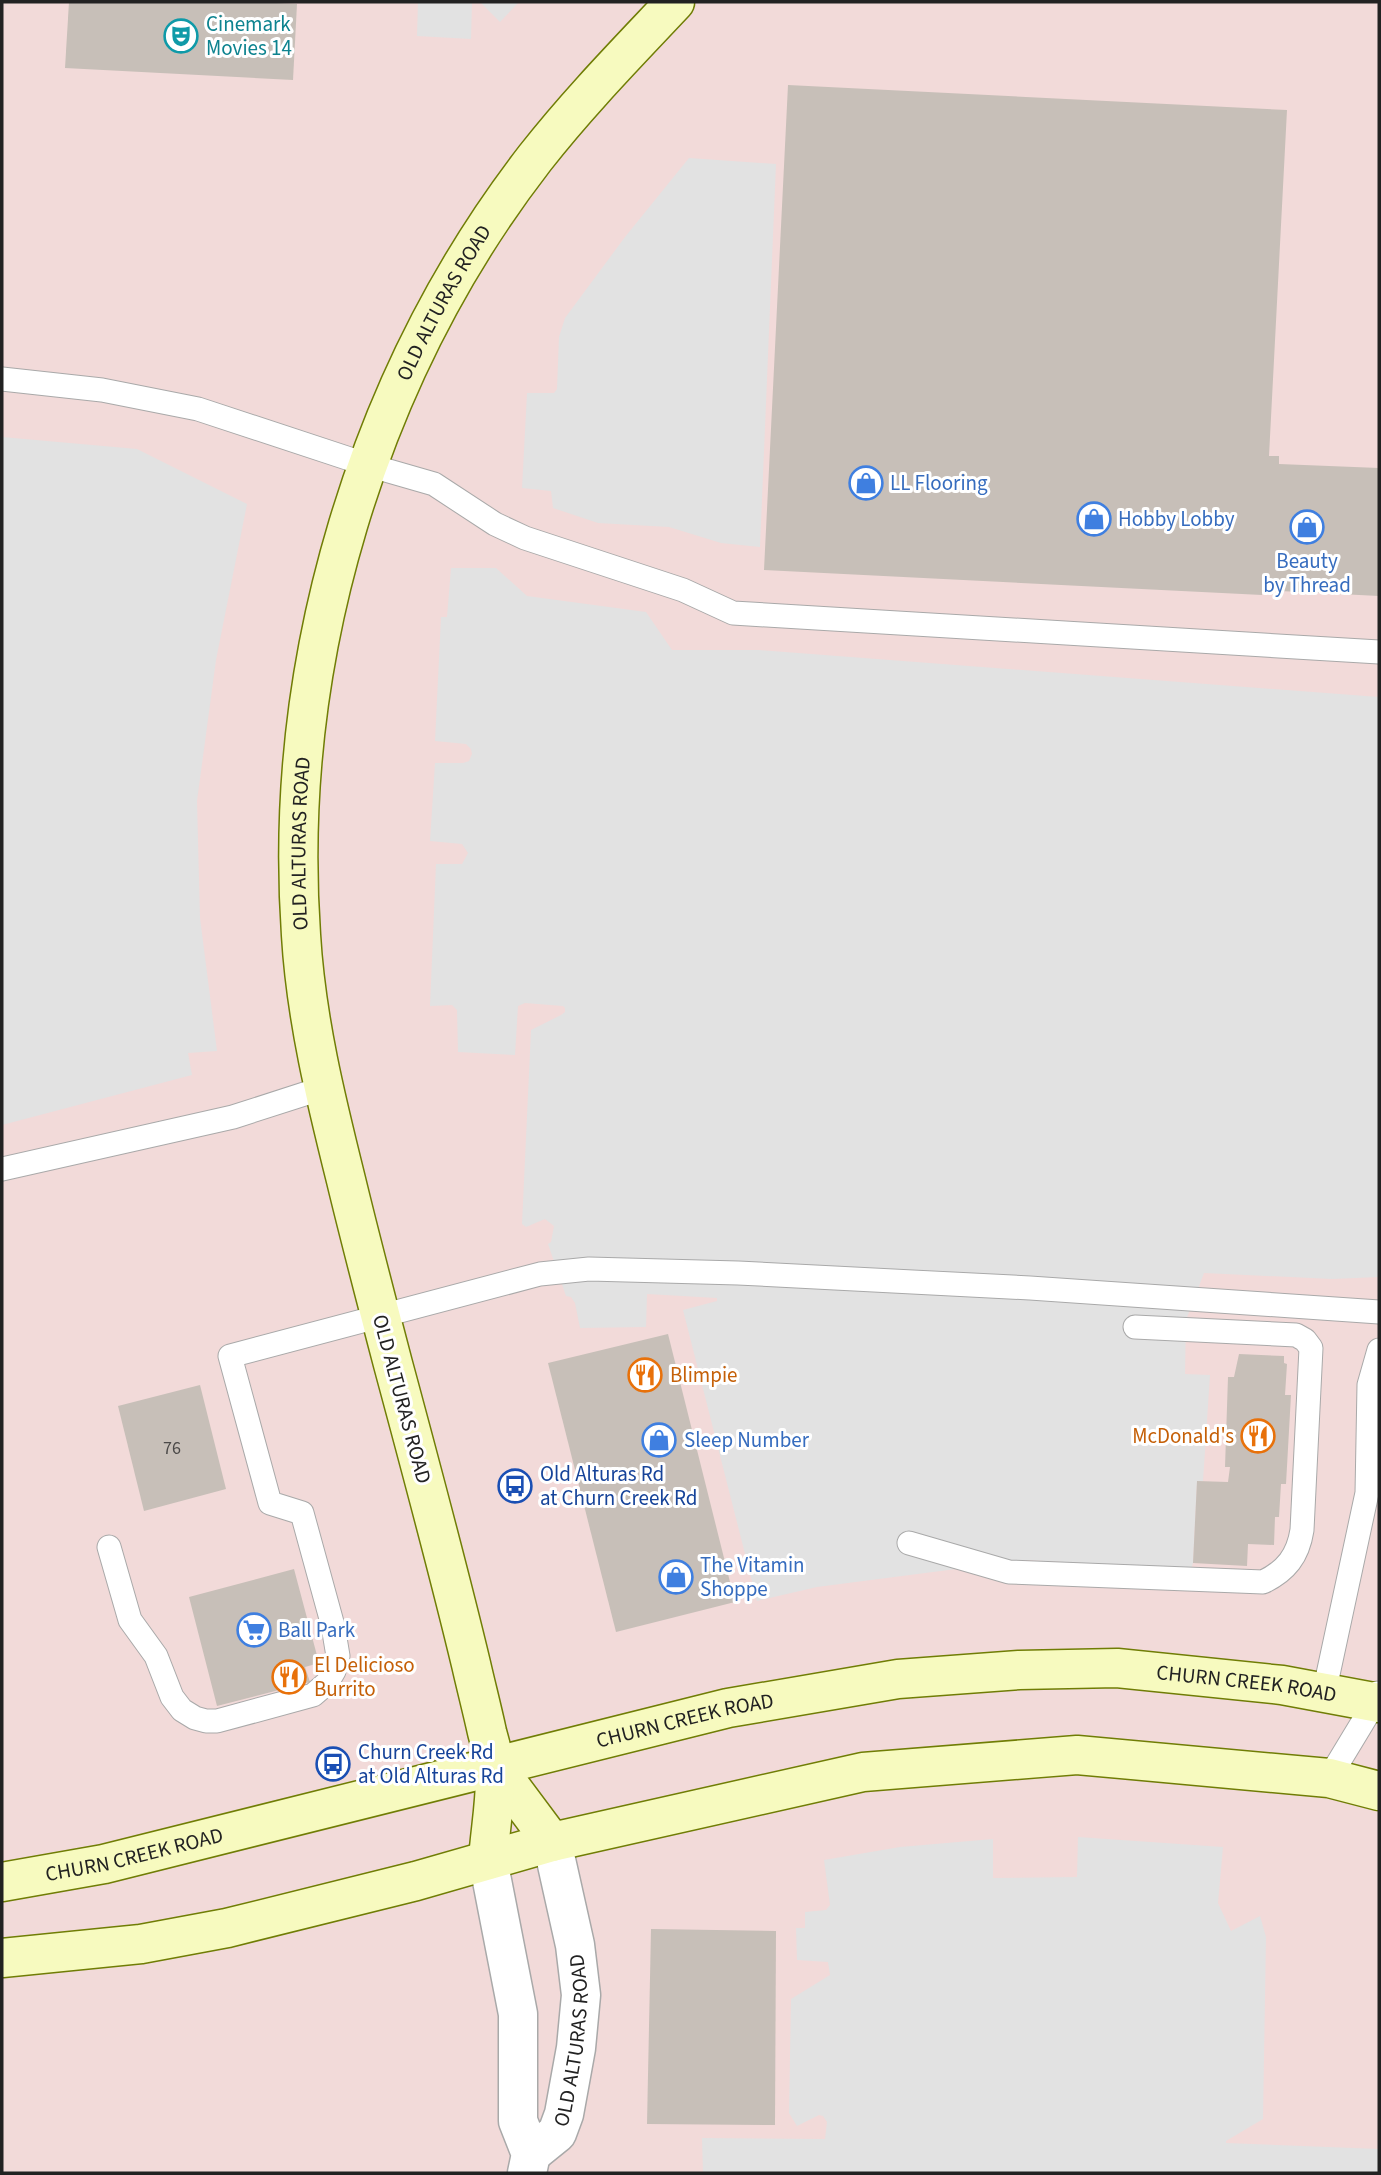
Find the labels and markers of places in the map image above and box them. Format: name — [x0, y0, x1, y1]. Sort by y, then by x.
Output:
place label: Cinemark Movies 14 — [206, 9, 292, 63]
theatre icon: Cinemark Movies 14 — [162, 17, 200, 55]
shop icon: LL Flooring — [847, 464, 885, 502]
place label: LL Flooring — [890, 468, 988, 498]
shop icon: Hobby Lobby — [1075, 500, 1113, 538]
place label: Hobby Lobby — [1118, 504, 1235, 534]
shop icon: Beauty by Thread — [1288, 508, 1326, 546]
place label: Beauty by Thread — [1263, 546, 1351, 600]
restaurant icon: Blimpie — [626, 1356, 664, 1394]
place label: Blimpie — [670, 1360, 738, 1390]
restaurant icon: McDonald's — [1239, 1417, 1277, 1455]
shop icon: Sleep Number — [640, 1421, 678, 1459]
place label: McDonald's — [1132, 1421, 1234, 1451]
place label: Sleep Number — [684, 1425, 810, 1455]
place label: Old Alturas Rd at Churn Creek Rd — [540, 1459, 697, 1513]
bus stop icon: Old Alturas Rd at Churn Creek Rd — [496, 1467, 534, 1505]
place label: The Vitamin Shoppe — [700, 1550, 805, 1604]
shop icon: The Vitamin Shoppe — [657, 1558, 695, 1596]
supermarket icon: Ball Park — [235, 1611, 273, 1649]
place label: Ball Park — [278, 1615, 356, 1645]
place label: El Delicioso Burrito — [314, 1650, 415, 1704]
restaurant icon: El Delicioso Burrito — [270, 1658, 308, 1696]
place label: Churn Creek Rd at Old Alturas Rd — [358, 1737, 504, 1791]
bus stop icon: Churn Creek Rd at Old Alturas Rd — [314, 1745, 352, 1783]

